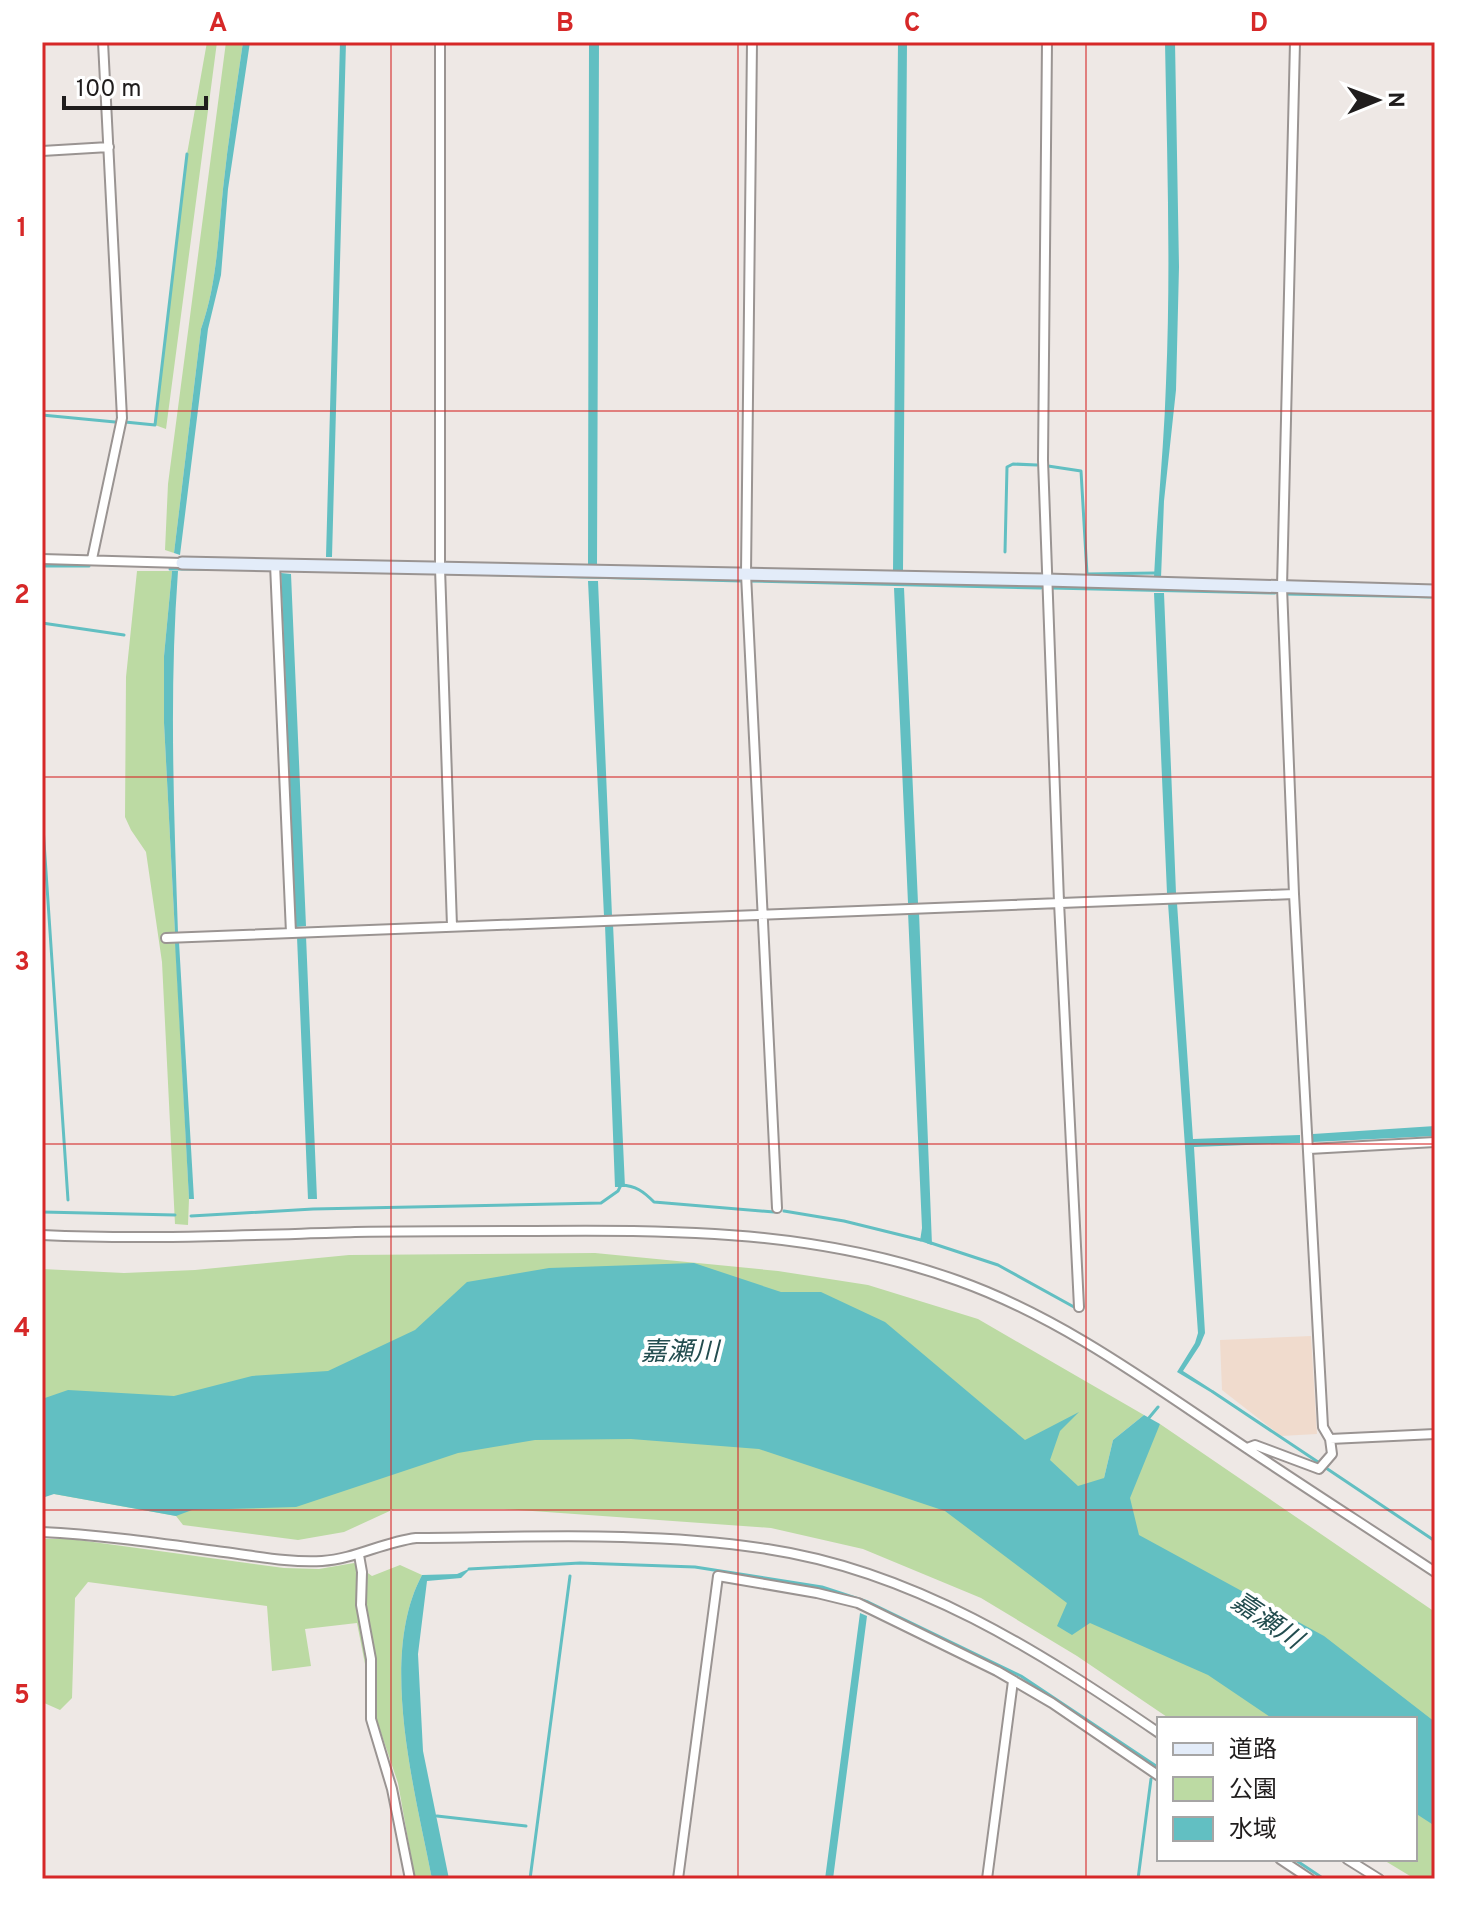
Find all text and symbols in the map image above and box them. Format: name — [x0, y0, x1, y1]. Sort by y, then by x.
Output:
text: A — [209, 8, 227, 41]
text: B — [556, 8, 574, 41]
text: C — [904, 8, 920, 41]
text: D — [1250, 8, 1268, 41]
scale bar — [64, 60, 206, 110]
north arrow — [1337, 60, 1417, 140]
text: 100 m — [76, 75, 142, 105]
text: N — [1381, 92, 1408, 108]
text: 1 — [17, 213, 27, 246]
text: 2 — [14, 580, 30, 613]
text: 3 — [14, 947, 30, 980]
text: 4 — [14, 1313, 30, 1346]
water label: 嘉瀬川 — [641, 1337, 722, 1370]
water label: 嘉瀬川 — [1224, 1587, 1310, 1659]
text: 5 — [14, 1680, 30, 1713]
legend — [1157, 1717, 1417, 1861]
text: 道路 — [1229, 1736, 1277, 1766]
text: 公園 — [1229, 1776, 1277, 1806]
text: 水域 — [1229, 1816, 1277, 1846]

